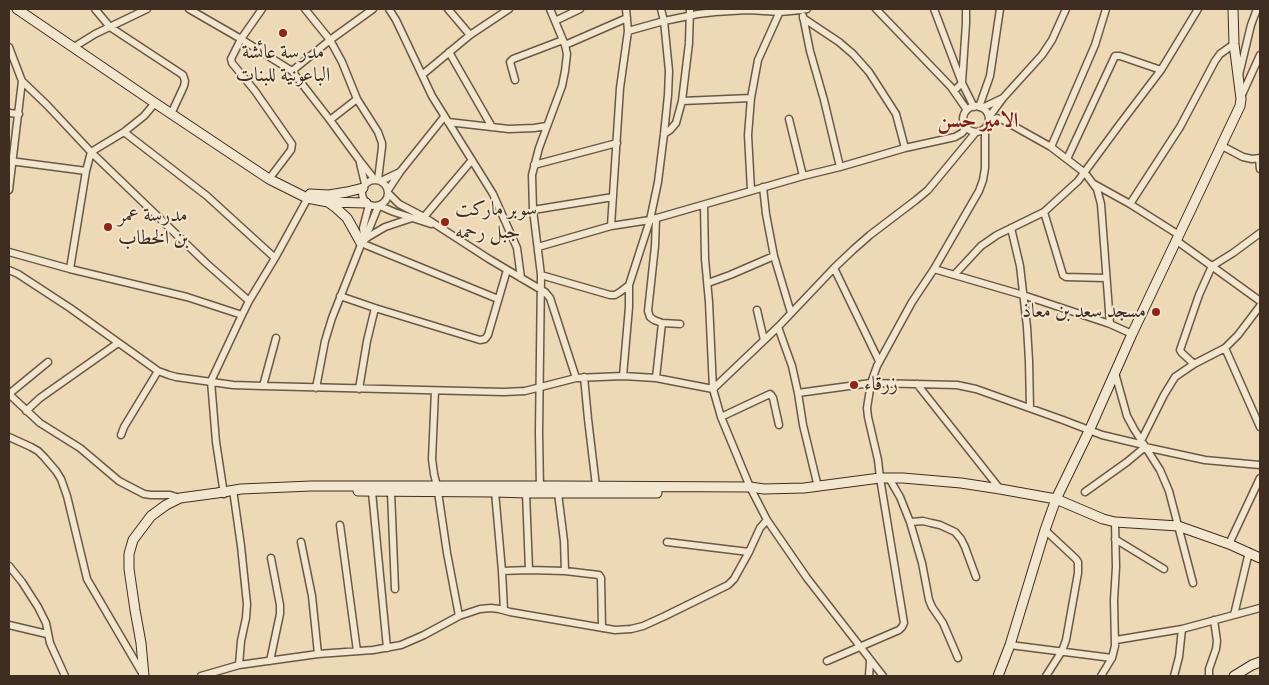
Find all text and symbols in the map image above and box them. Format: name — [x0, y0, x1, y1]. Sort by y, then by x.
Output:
marker: مدرسة عائشة الباعونية للبنات — [277, 27, 289, 39]
place label: مدرسة عائشة الباعونية للبنات — [236, 41, 330, 88]
district label: الامير حسن — [938, 109, 1018, 135]
place label: سوبر ماركت جبل رحمه — [455, 198, 537, 245]
place label: مدرسة عمر بن الخطاب — [118, 204, 188, 251]
marker: سوبر ماركت جبل رحمه — [439, 216, 451, 228]
marker: مدرسة عمر بن الخطاب — [102, 221, 114, 233]
place label: مسجد سعد بن معاذ — [1022, 300, 1146, 324]
marker: مسجد سعد بن معاذ — [1150, 306, 1162, 318]
place label: زرقاء — [864, 373, 898, 397]
marker: زرقاء — [848, 379, 860, 391]

